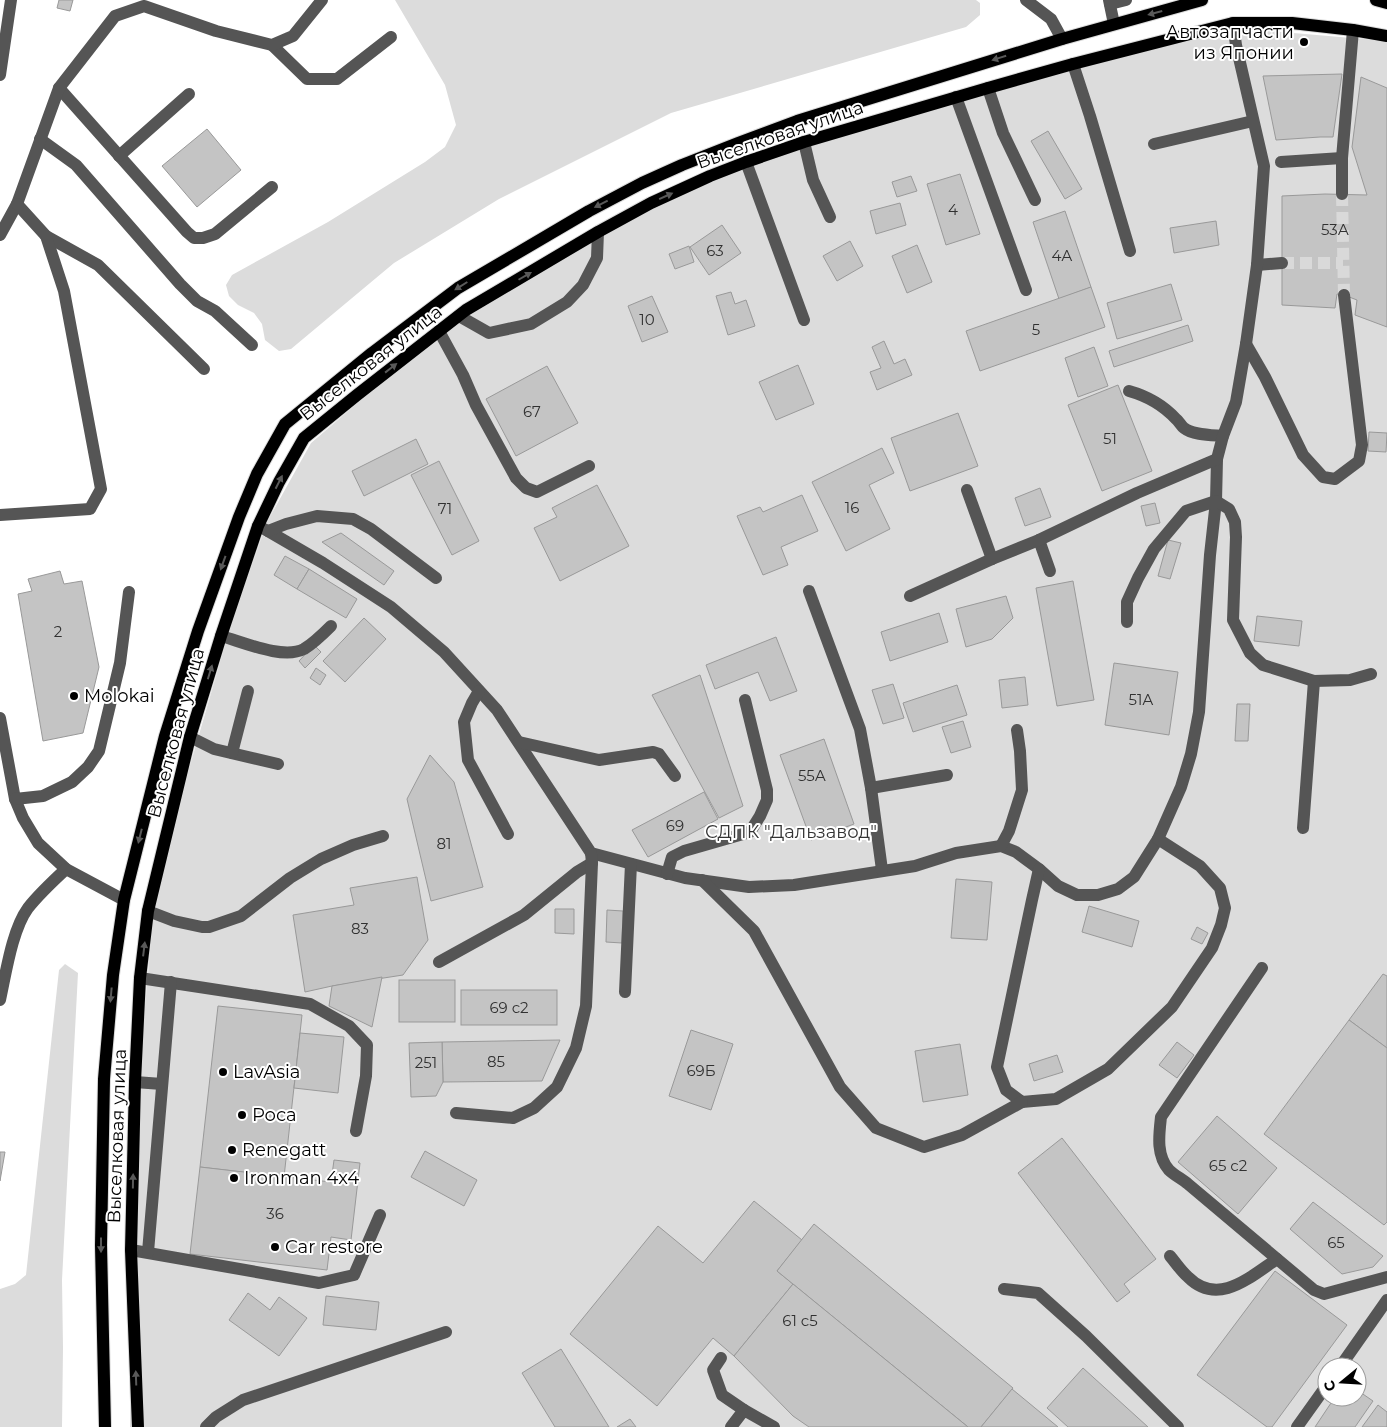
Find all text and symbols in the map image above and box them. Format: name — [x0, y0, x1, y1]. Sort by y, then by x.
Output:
one-way arrow — [1148, 9, 1163, 17]
place label: Автозапчасти из Японии — [1166, 21, 1294, 64]
marker: Автозапчасти из Японии — [1298, 36, 1310, 48]
one-way arrow — [992, 55, 1007, 63]
street label: Выселковая улица — [694, 96, 866, 174]
one-way arrow — [659, 192, 673, 200]
one-way arrow — [594, 200, 608, 208]
house number: 4 — [948, 200, 958, 219]
house number: 53А — [1321, 220, 1349, 239]
house number: 63 — [706, 241, 724, 260]
house number: 4А — [1051, 246, 1073, 265]
one-way arrow — [518, 271, 531, 280]
one-way arrow — [454, 282, 468, 291]
street label: Выселковая улица — [295, 301, 447, 425]
house number: 10 — [639, 310, 655, 329]
house number: 5 — [1032, 320, 1040, 339]
one-way arrow — [384, 363, 398, 373]
house number: 67 — [523, 402, 541, 421]
house number: 51 — [1103, 429, 1117, 448]
one-way arrow — [275, 475, 283, 489]
house number: 16 — [845, 498, 859, 517]
house number: 71 — [438, 499, 452, 518]
one-way arrow — [219, 556, 227, 571]
house number: 2 — [54, 622, 62, 641]
street label: Выселковая улица — [143, 646, 209, 820]
one-way arrow — [206, 664, 214, 679]
place label: Molokai — [84, 685, 155, 707]
marker: Molokai — [68, 690, 80, 702]
house number: 51А — [1128, 690, 1154, 709]
house number: 55А — [798, 766, 826, 785]
house number: 69 — [666, 816, 684, 835]
park label: СДПК "Дальзавод" — [705, 821, 877, 843]
one-way arrow — [136, 828, 144, 843]
house number: 81 — [437, 834, 452, 853]
house number: 83 — [351, 919, 369, 938]
one-way arrow — [140, 940, 148, 956]
one-way arrow — [107, 987, 115, 1003]
house number: 69 с2 — [489, 998, 529, 1017]
street label: Выселковая улица — [103, 1048, 131, 1224]
house number: 85 — [487, 1052, 505, 1071]
house number: 251 — [415, 1053, 437, 1072]
place label: LavAsia — [233, 1061, 300, 1083]
house number: 69Б — [686, 1061, 716, 1080]
marker: LavAsia — [217, 1066, 229, 1078]
place label: Роса — [252, 1104, 297, 1126]
marker: Роса — [236, 1109, 248, 1121]
place label: Renegatt — [242, 1139, 326, 1161]
marker: Renegatt — [226, 1144, 238, 1156]
house number: 65 с2 — [1209, 1156, 1247, 1175]
place label: Ironman 4x4 — [244, 1167, 359, 1189]
marker: Ironman 4x4 — [228, 1172, 240, 1184]
one-way arrow — [129, 1173, 137, 1189]
house number: 36 — [266, 1204, 284, 1223]
house number: 65 — [1327, 1233, 1345, 1252]
place label: Car restore — [285, 1236, 383, 1258]
one-way arrow — [97, 1237, 105, 1253]
marker: Car restore — [269, 1241, 281, 1253]
house number: 61 с5 — [782, 1311, 818, 1330]
north arrow — [1317, 1357, 1367, 1407]
one-way arrow — [132, 1370, 140, 1386]
text: С — [1320, 1378, 1340, 1394]

